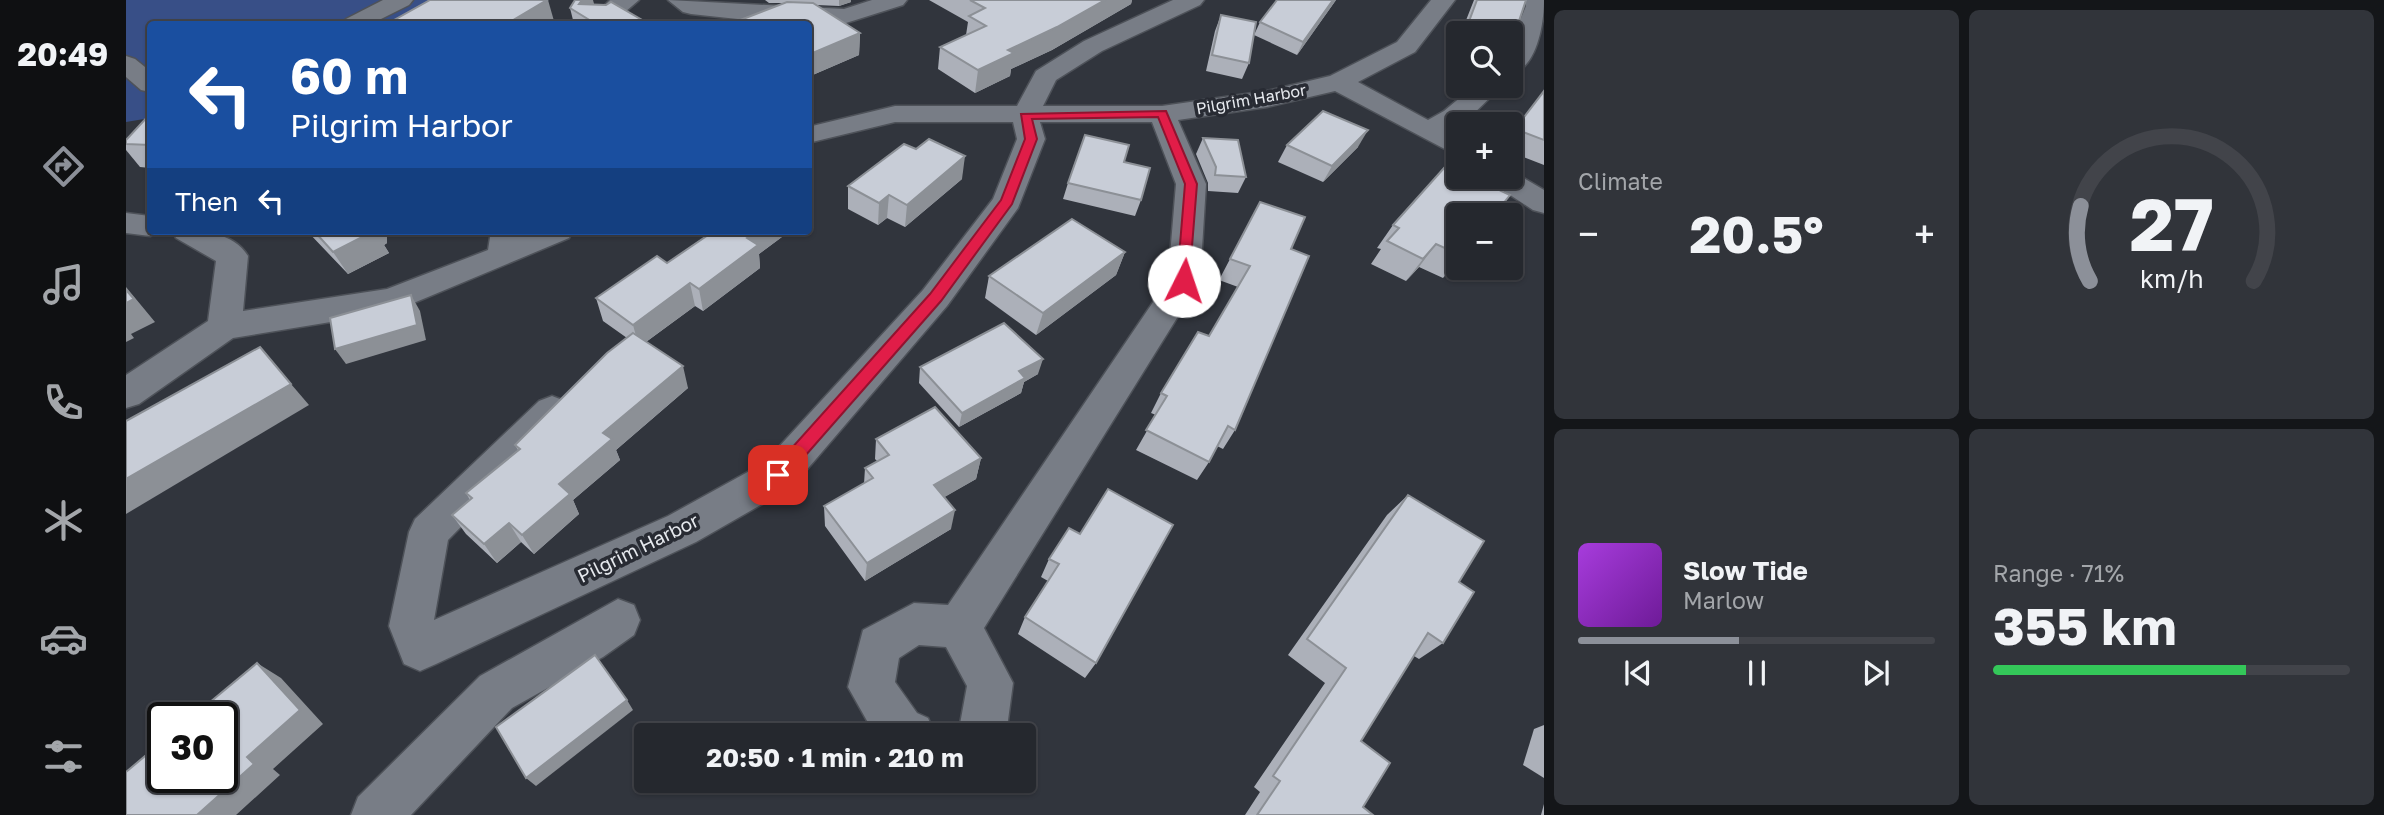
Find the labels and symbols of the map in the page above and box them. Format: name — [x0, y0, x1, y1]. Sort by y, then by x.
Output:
street label: Pilgrim Harbor — [1194, 79, 1308, 119]
position arrow — [1147, 244, 1221, 318]
pin — [748, 445, 808, 505]
street label: Pilgrim Harbor — [573, 508, 703, 587]
speed limit sign: 30 — [147, 702, 238, 793]

